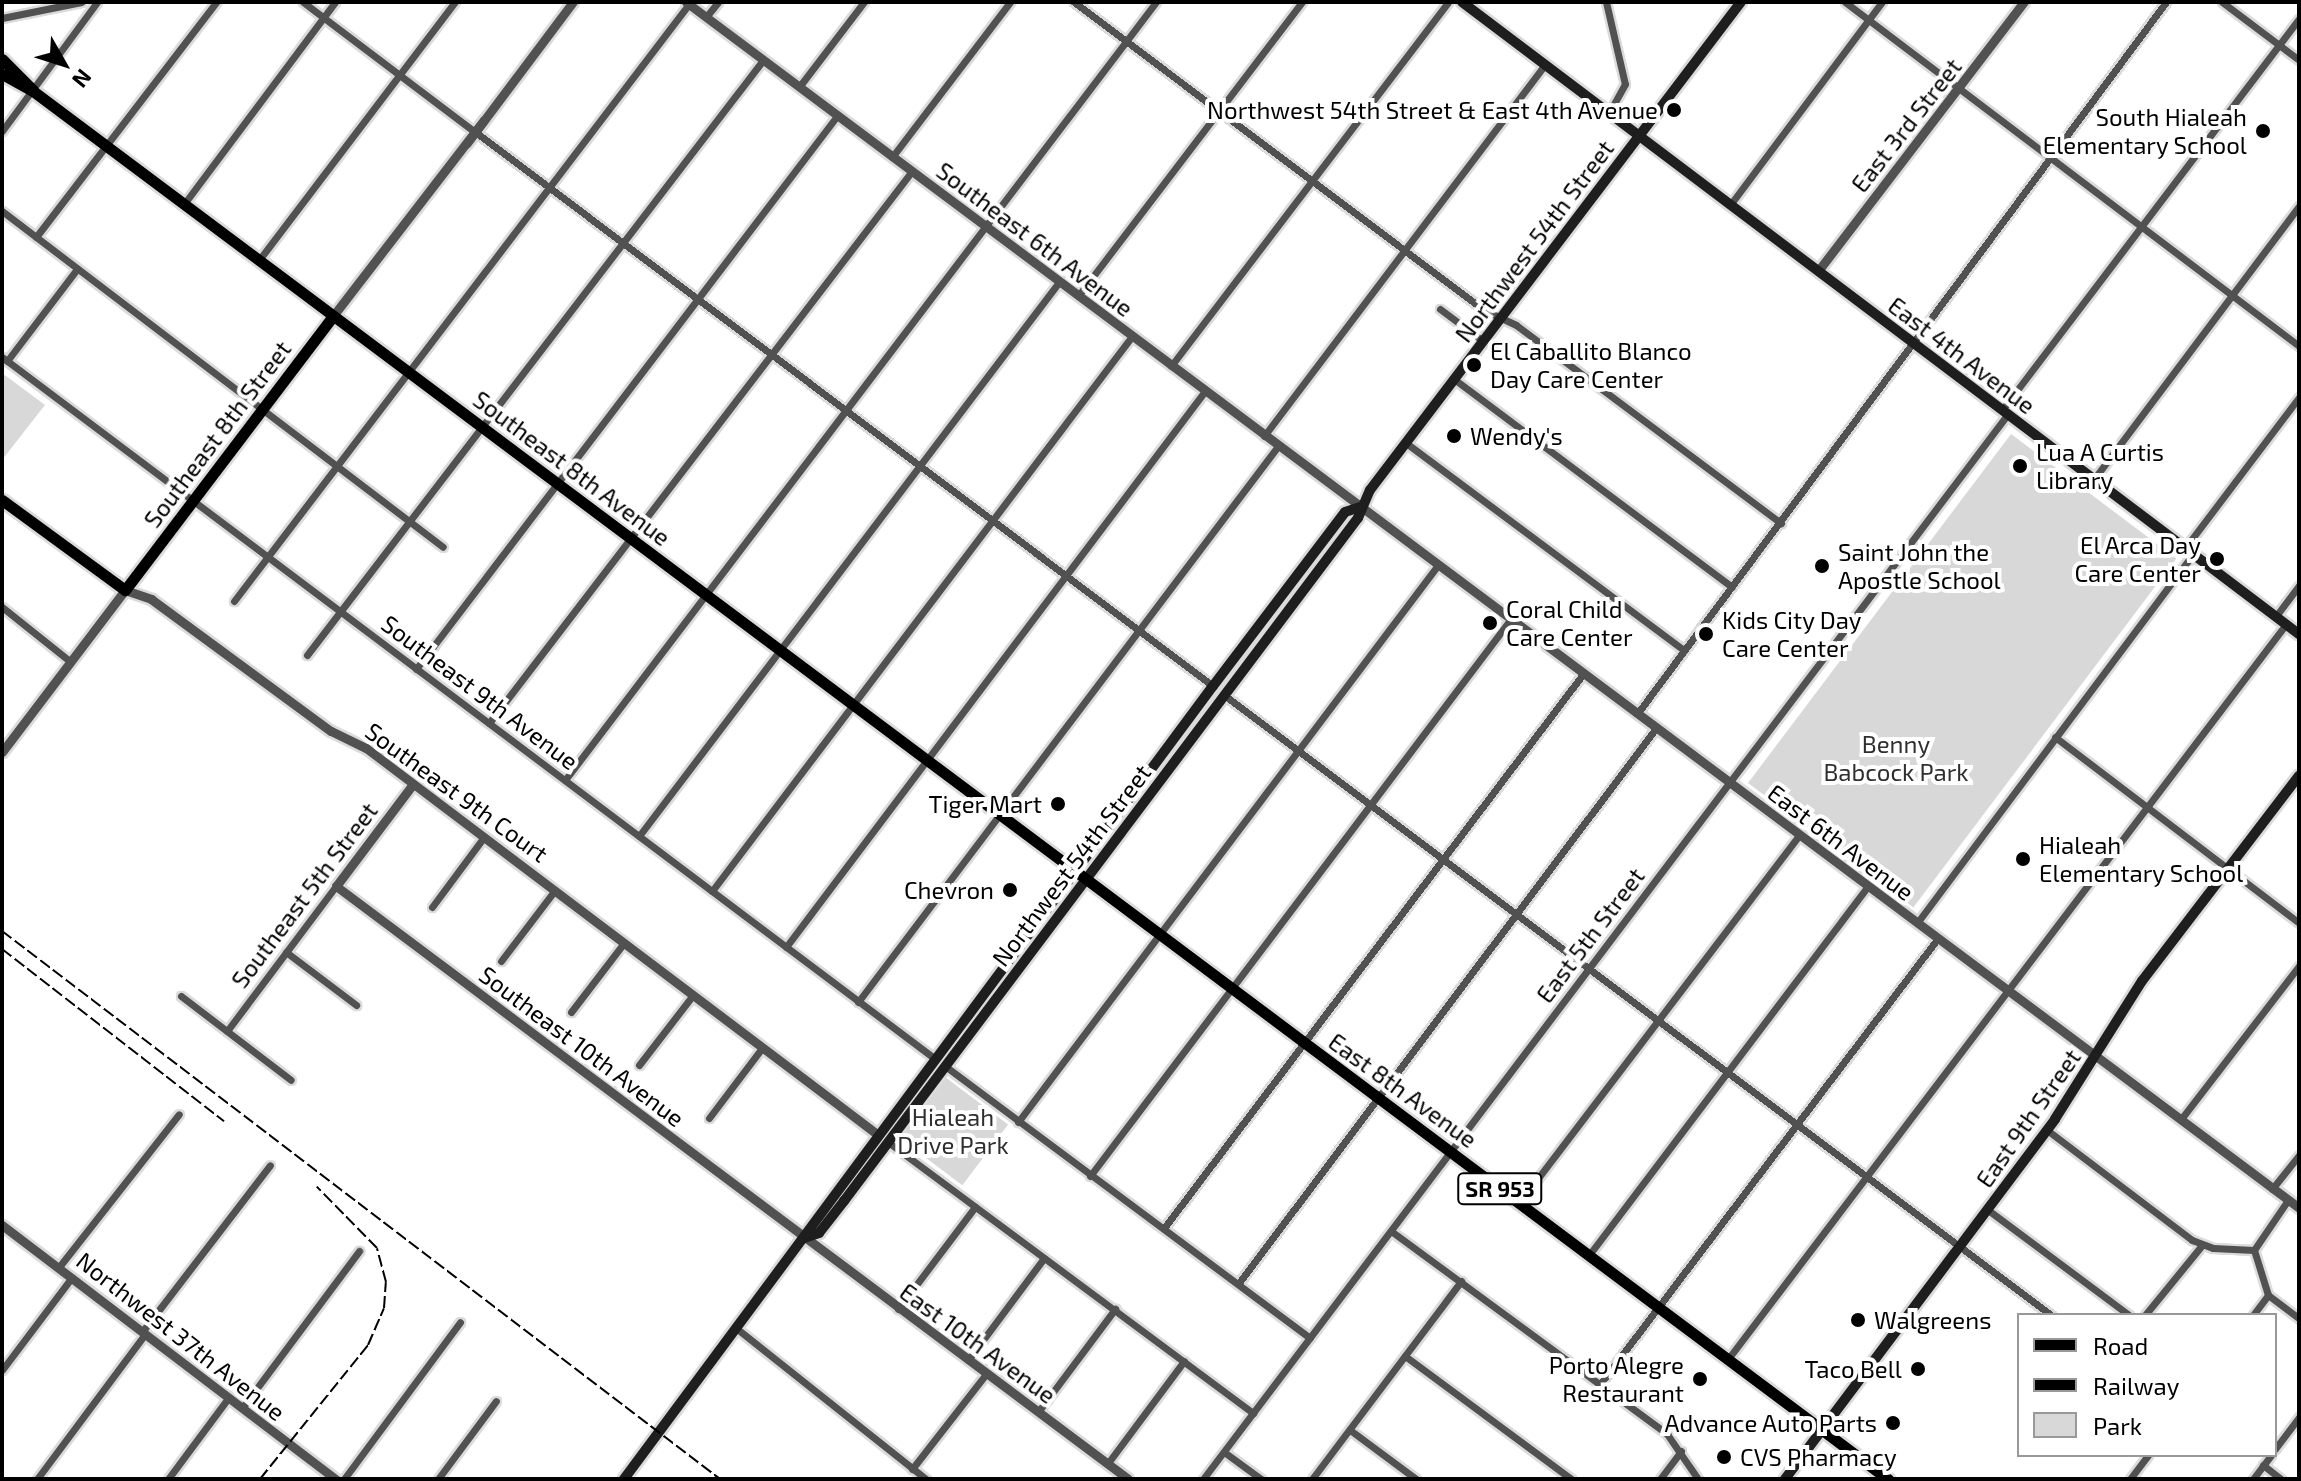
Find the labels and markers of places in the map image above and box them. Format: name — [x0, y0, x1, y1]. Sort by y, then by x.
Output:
place label: Northwest 54th Street & East 4th Avenue — [1207, 96, 1658, 124]
marker: Northwest 54th Street & East 4th Avenue — [1665, 101, 1683, 119]
place label: South Hialeah Elementary School — [2042, 103, 2247, 159]
marker: South Hialeah Elementary School — [2254, 122, 2272, 140]
place label: El Caballito Blanco Day Care Center — [1490, 337, 1692, 393]
marker: El Caballito Blanco Day Care Center — [1465, 356, 1483, 374]
place label: Wendy's — [1470, 422, 1563, 450]
marker: Wendy's — [1445, 427, 1463, 445]
place label: Lua A Curtis Library — [2036, 438, 2165, 494]
marker: Lua A Curtis Library — [2011, 457, 2029, 475]
place label: El Arca Day Care Center — [2074, 531, 2201, 587]
place label: Saint John the Apostle School — [1838, 538, 2001, 594]
marker: El Arca Day Care Center — [2208, 550, 2226, 568]
marker: Saint John the Apostle School — [1813, 557, 1831, 575]
place label: Coral Child Care Center — [1506, 595, 1633, 651]
place label: Kids City Day Care Center — [1722, 606, 1862, 662]
marker: Coral Child Care Center — [1481, 614, 1499, 632]
marker: Kids City Day Care Center — [1697, 625, 1715, 643]
place label: Tiger Mart — [928, 790, 1042, 818]
marker: Tiger Mart — [1049, 795, 1067, 813]
place label: Hialeah Elementary School — [2039, 831, 2244, 887]
marker: Hialeah Elementary School — [2014, 850, 2032, 868]
place label: Chevron — [904, 876, 994, 904]
marker: Chevron — [1001, 881, 1019, 899]
place label: Walgreens — [1874, 1306, 1991, 1334]
marker: Walgreens — [1849, 1311, 1867, 1329]
place label: Porto Alegre Restaurant — [1548, 1351, 1684, 1407]
place label: Taco Bell — [1805, 1355, 1902, 1383]
marker: Taco Bell — [1909, 1360, 1927, 1378]
marker: Porto Alegre Restaurant — [1691, 1370, 1709, 1388]
place label: Advance Auto Parts — [1664, 1409, 1877, 1437]
marker: Advance Auto Parts — [1884, 1414, 1902, 1432]
place label: CVS Pharmacy — [1740, 1443, 1897, 1471]
marker: CVS Pharmacy — [1715, 1448, 1733, 1466]

